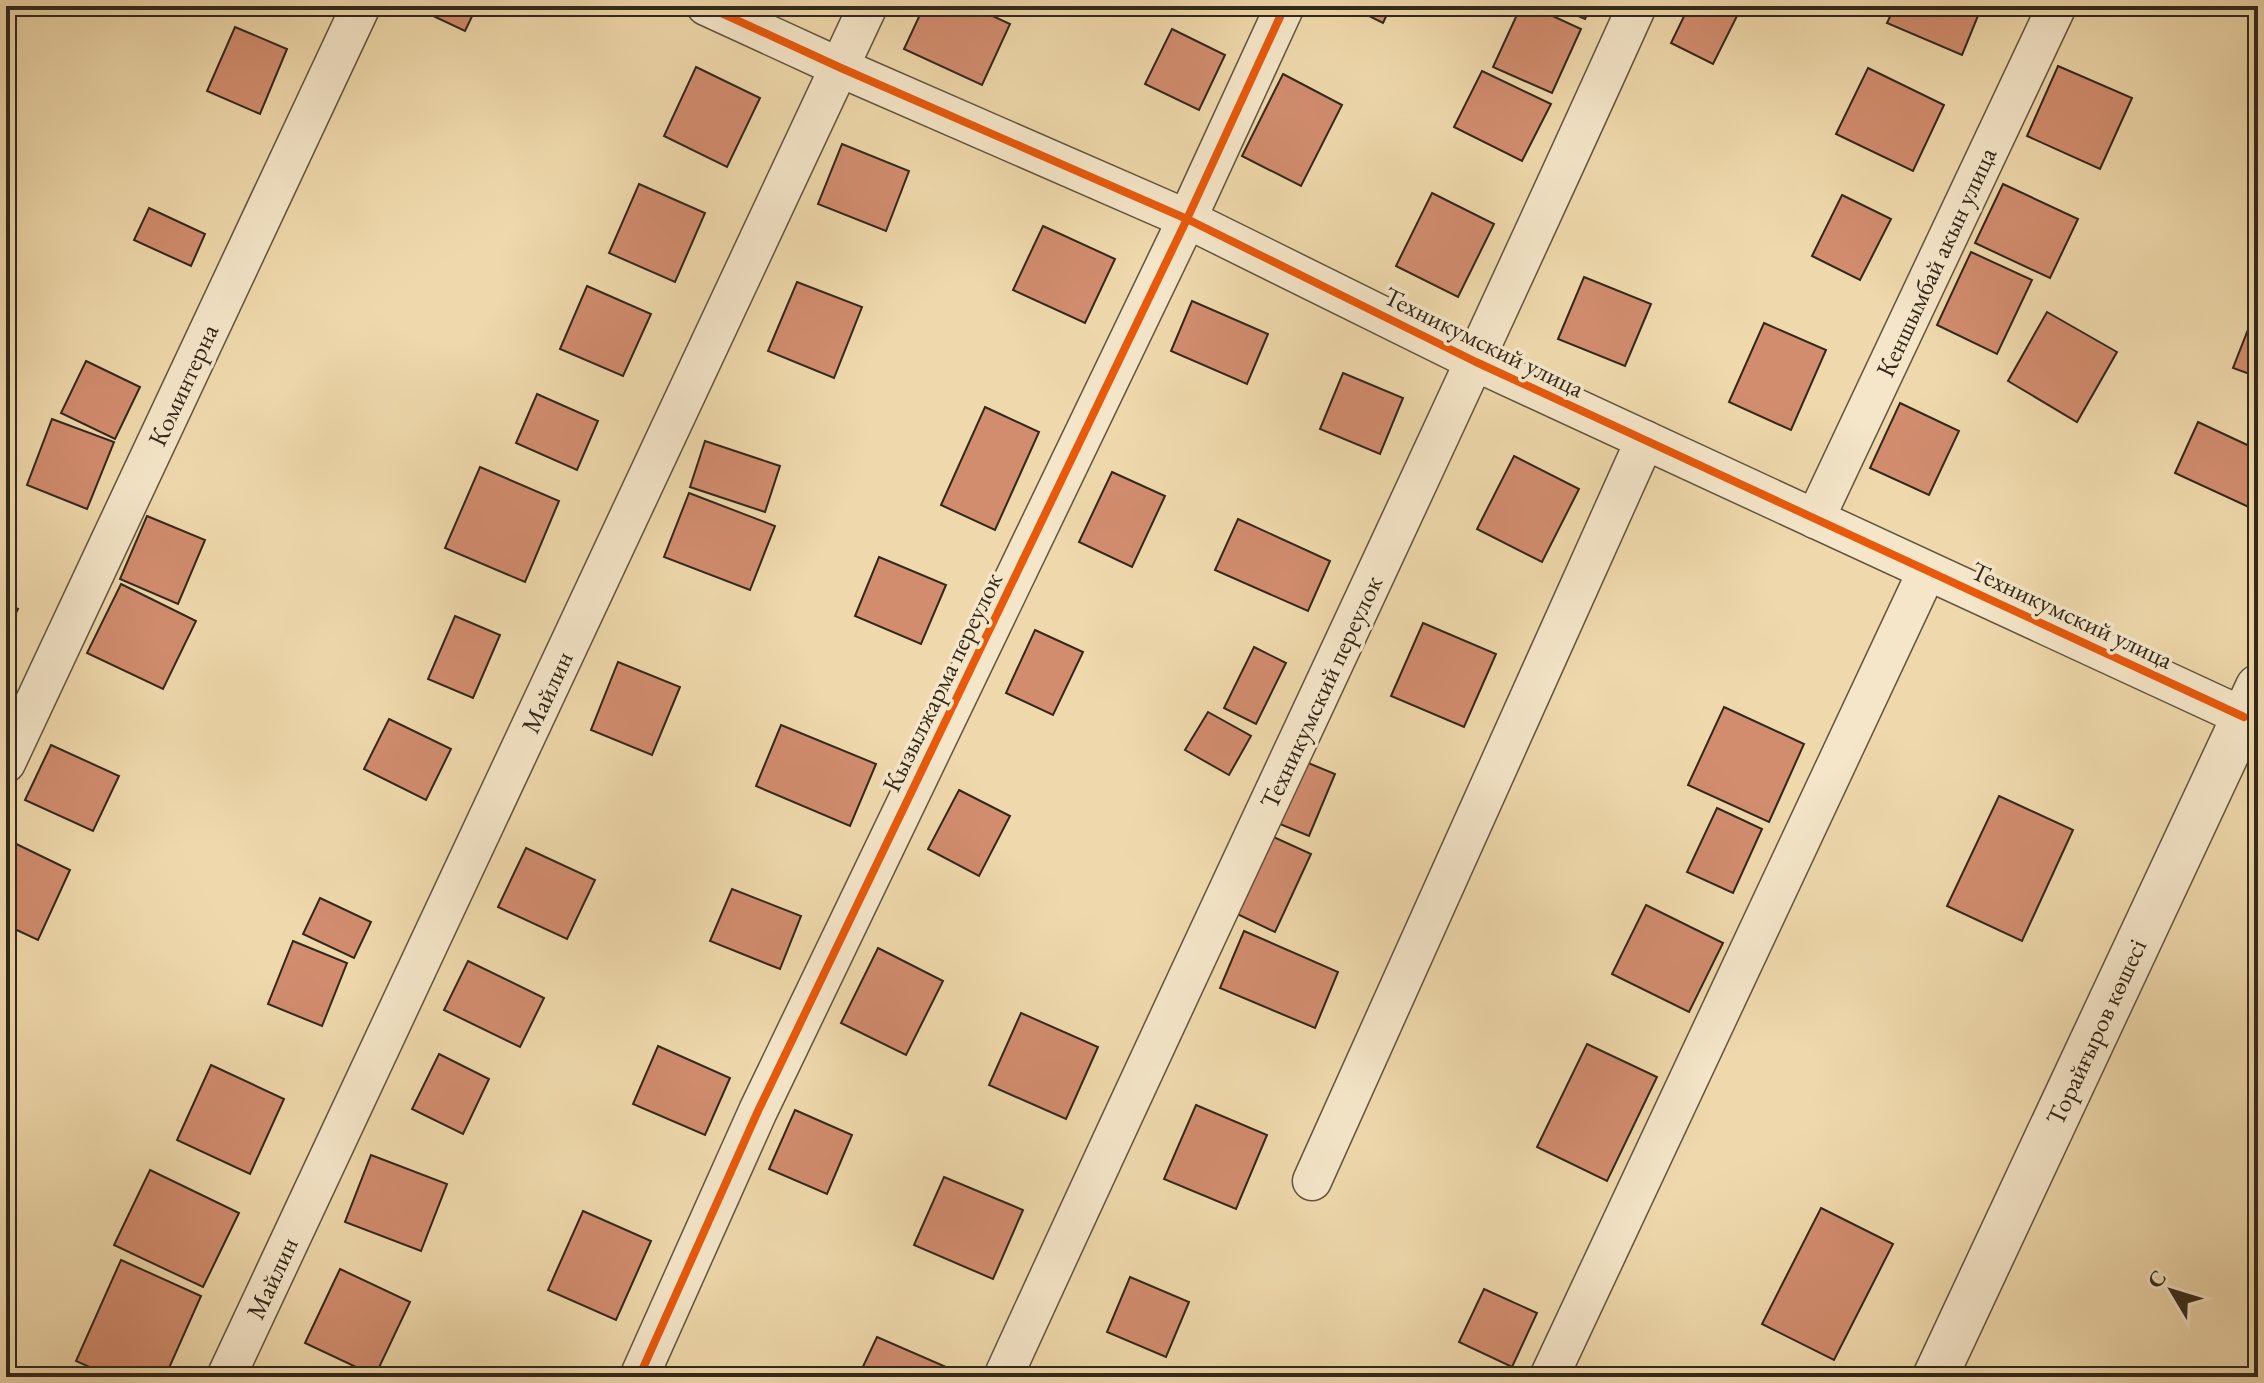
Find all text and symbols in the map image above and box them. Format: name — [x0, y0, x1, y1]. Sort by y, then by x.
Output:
street label: Кеншымбай акын улица — [1868, 141, 2004, 382]
street label: Техникумский улица — [1378, 279, 1590, 406]
street label: Коминтерна — [140, 318, 226, 452]
street label: Техникумский улица — [1966, 553, 2179, 677]
street label: Кызылжарма переулок — [874, 566, 1010, 797]
street label: Техникумский переулок — [1252, 569, 1390, 814]
street label: Майлин — [513, 645, 581, 739]
street label: Торайғыров көшесі — [2038, 933, 2154, 1131]
street label: Майлин — [238, 1231, 306, 1325]
north arrow — [2132, 1251, 2212, 1331]
text: С — [2140, 1264, 2173, 1294]

